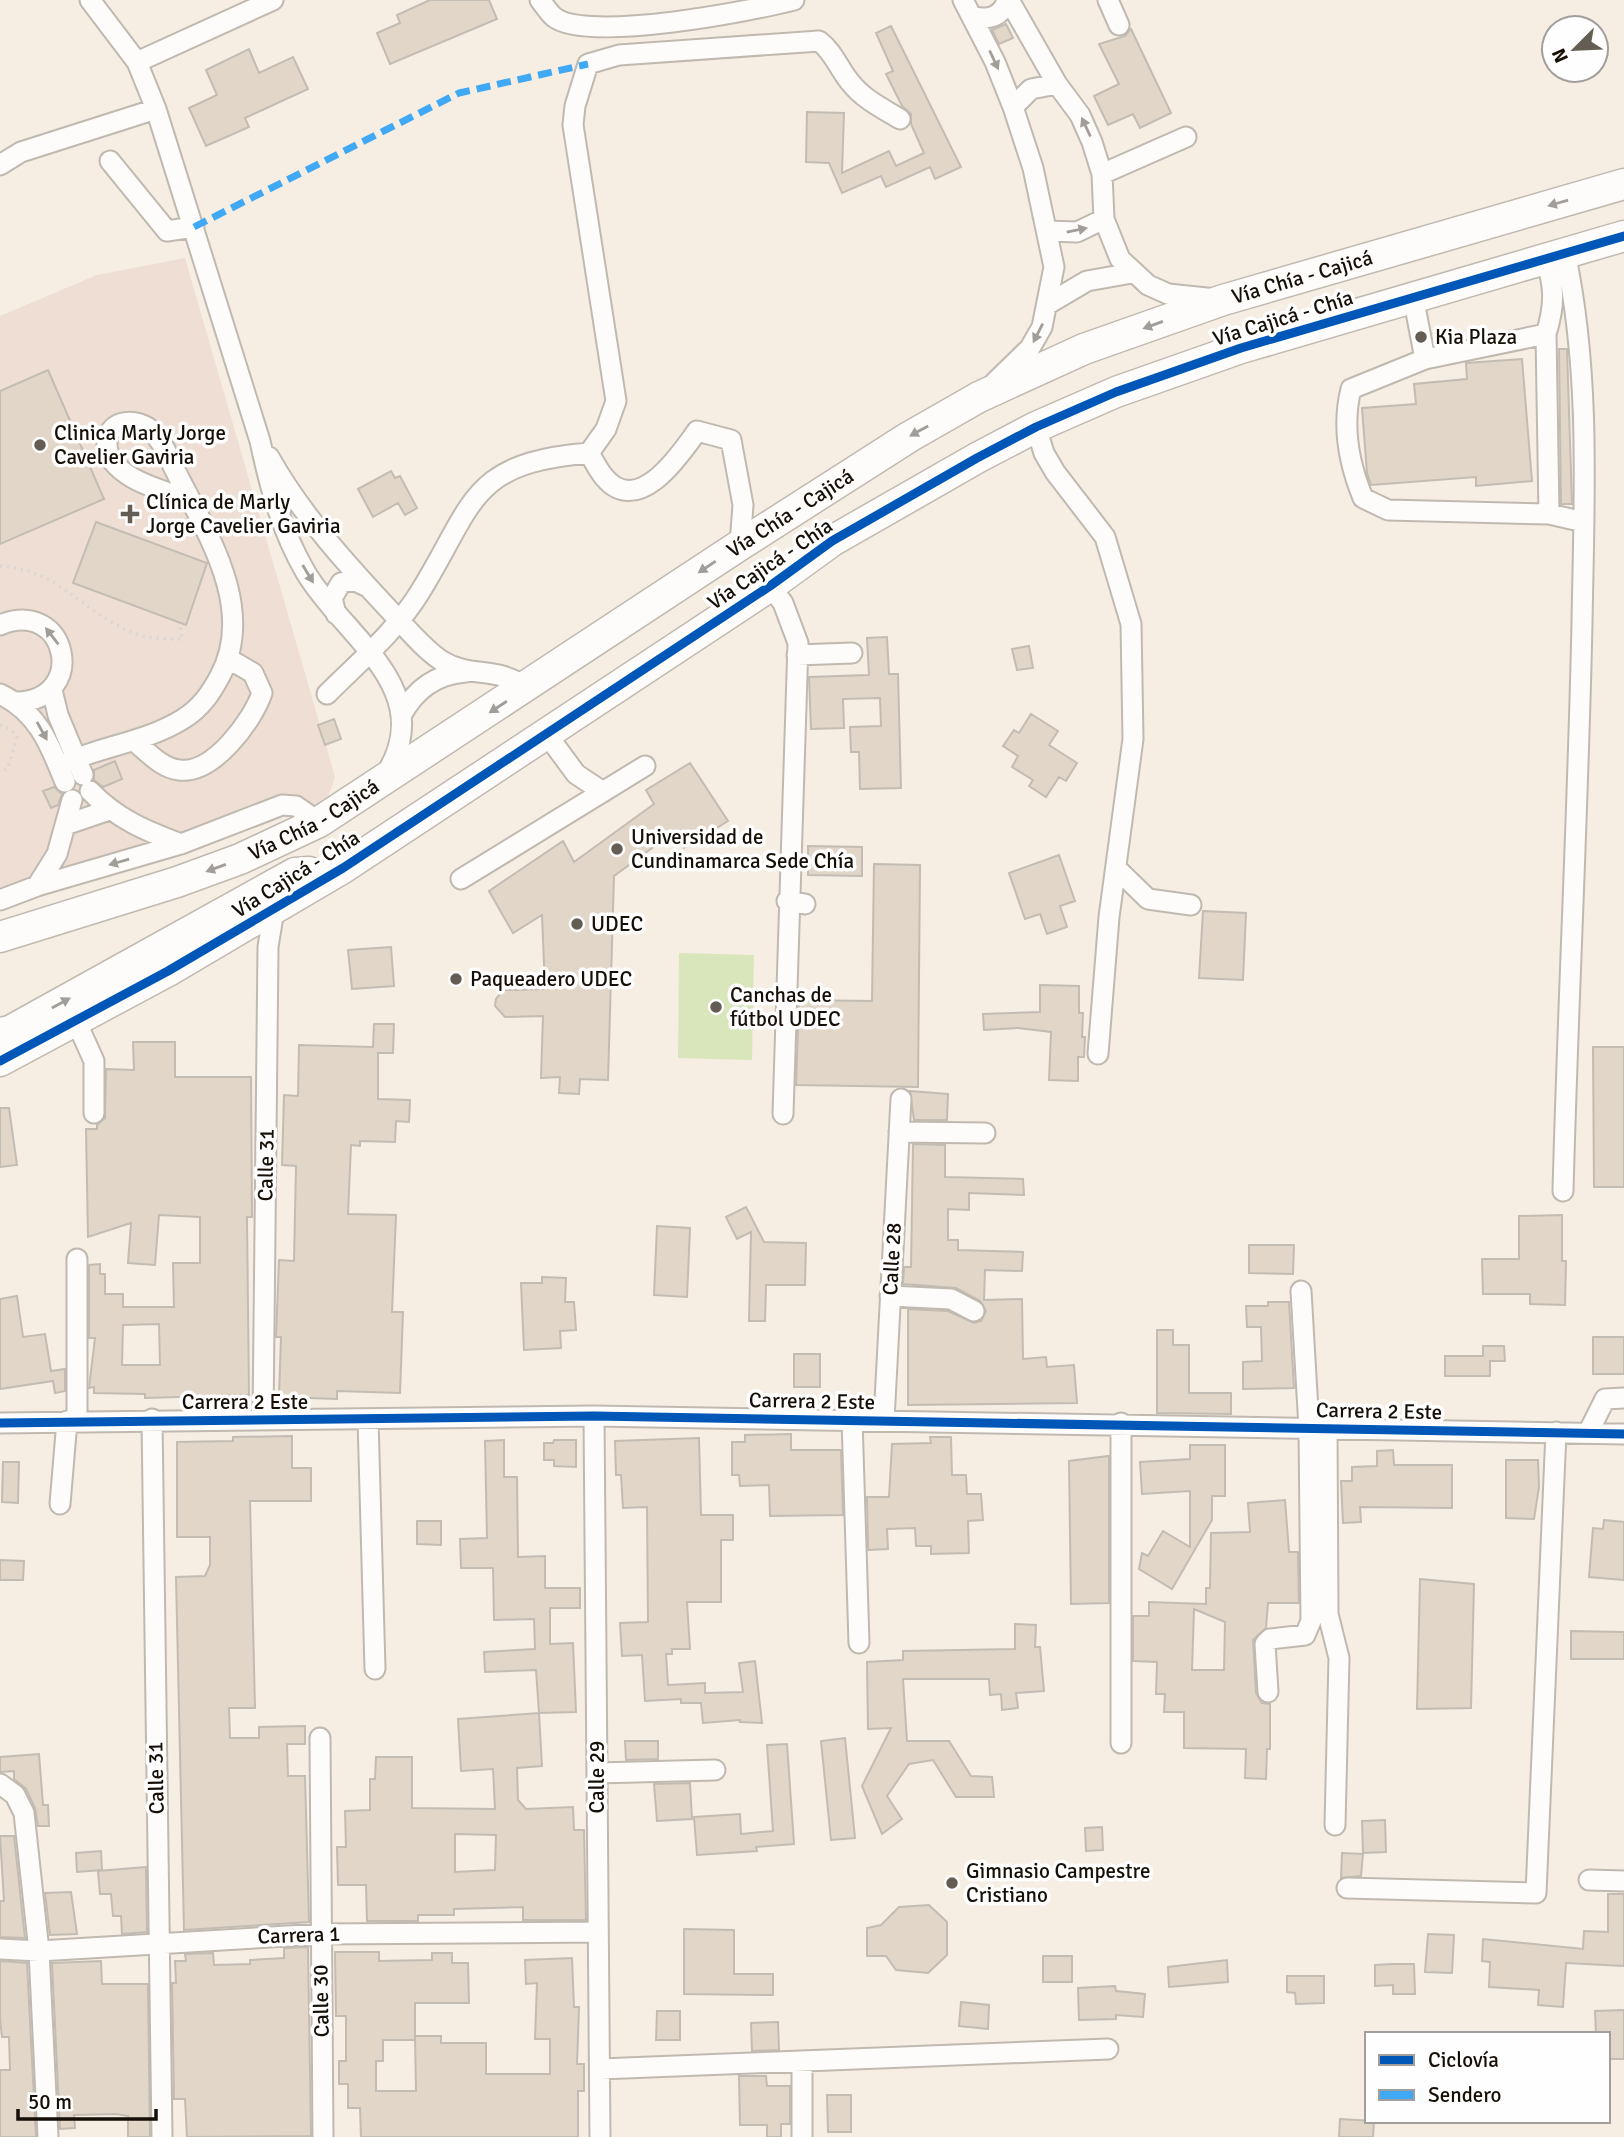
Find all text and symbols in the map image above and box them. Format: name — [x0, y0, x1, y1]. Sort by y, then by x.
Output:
north arrow — [1540, 14, 1610, 84]
text: N — [1547, 45, 1574, 66]
one-way arrow — [988, 50, 999, 70]
one-way arrow — [1080, 117, 1092, 137]
one-way arrow — [1547, 198, 1569, 209]
one-way arrow — [1066, 225, 1088, 236]
street label: Vía Chía - Cajicá — [1229, 244, 1376, 310]
street label: Vía Cajicá - Chía — [1210, 284, 1356, 352]
one-way arrow — [1142, 320, 1163, 331]
one-way arrow — [1033, 323, 1044, 343]
place label: Kia Plaza — [1435, 324, 1517, 350]
marker: Kia Plaza — [1413, 329, 1429, 345]
place label: Clinica Marly Jorge Cavelier Gaviria — [54, 420, 226, 470]
one-way arrow — [910, 425, 929, 437]
marker: Clinica Marly Jorge Cavelier Gaviria — [32, 437, 48, 453]
street label: Vía Chía - Cajicá — [722, 463, 858, 563]
place label: Clínica de Marly Jorge Cavelier Gaviria — [146, 489, 341, 539]
marker: Clínica de Marly Jorge Cavelier Gaviria — [120, 504, 140, 524]
street label: Vía Cajicá - Chía — [702, 513, 838, 615]
one-way arrow — [698, 560, 717, 573]
one-way arrow — [301, 565, 314, 584]
one-way arrow — [45, 626, 59, 645]
one-way arrow — [489, 700, 507, 714]
one-way arrow — [36, 721, 48, 741]
street label: Vía Chía - Cajicá — [244, 773, 384, 866]
street label: Vía Cajicá - Chía — [227, 824, 365, 924]
place label: Universidad de Cundinamarca Sede Chía — [631, 824, 854, 874]
marker: Universidad de Cundinamarca Sede Chía — [609, 841, 625, 857]
one-way arrow — [108, 858, 129, 868]
one-way arrow — [205, 863, 226, 874]
place label: UDEC — [591, 911, 643, 937]
marker: UDEC — [569, 916, 585, 932]
place label: Paqueadero UDEC — [470, 966, 632, 992]
marker: Paqueadero UDEC — [448, 971, 464, 987]
place label: Canchas de fútbol UDEC — [730, 982, 841, 1032]
one-way arrow — [51, 997, 71, 1009]
marker: Canchas de fútbol UDEC — [708, 999, 724, 1015]
street label: Calle 31 — [252, 1128, 280, 1202]
street label: Calle 28 — [877, 1222, 907, 1296]
street label: Carrera 2 Este — [749, 1387, 875, 1415]
street label: Carrera 2 Este — [182, 1389, 308, 1415]
street label: Carrera 2 Este — [1316, 1397, 1442, 1425]
street label: Calle 31 — [142, 1741, 170, 1815]
street label: Calle 29 — [584, 1741, 610, 1813]
place label: Gimnasio Campestre Cristiano — [966, 1858, 1150, 1908]
marker: Gimnasio Campestre Cristiano — [944, 1875, 960, 1891]
street label: Carrera 1 — [257, 1921, 341, 1949]
street label: Calle 30 — [307, 1964, 335, 2038]
legend — [1365, 2032, 1610, 2123]
text: Ciclovía — [1428, 2047, 1499, 2073]
scale bar — [18, 2078, 156, 2122]
text: Sendero — [1428, 2082, 1502, 2108]
text: 50 m — [28, 2089, 72, 2115]

